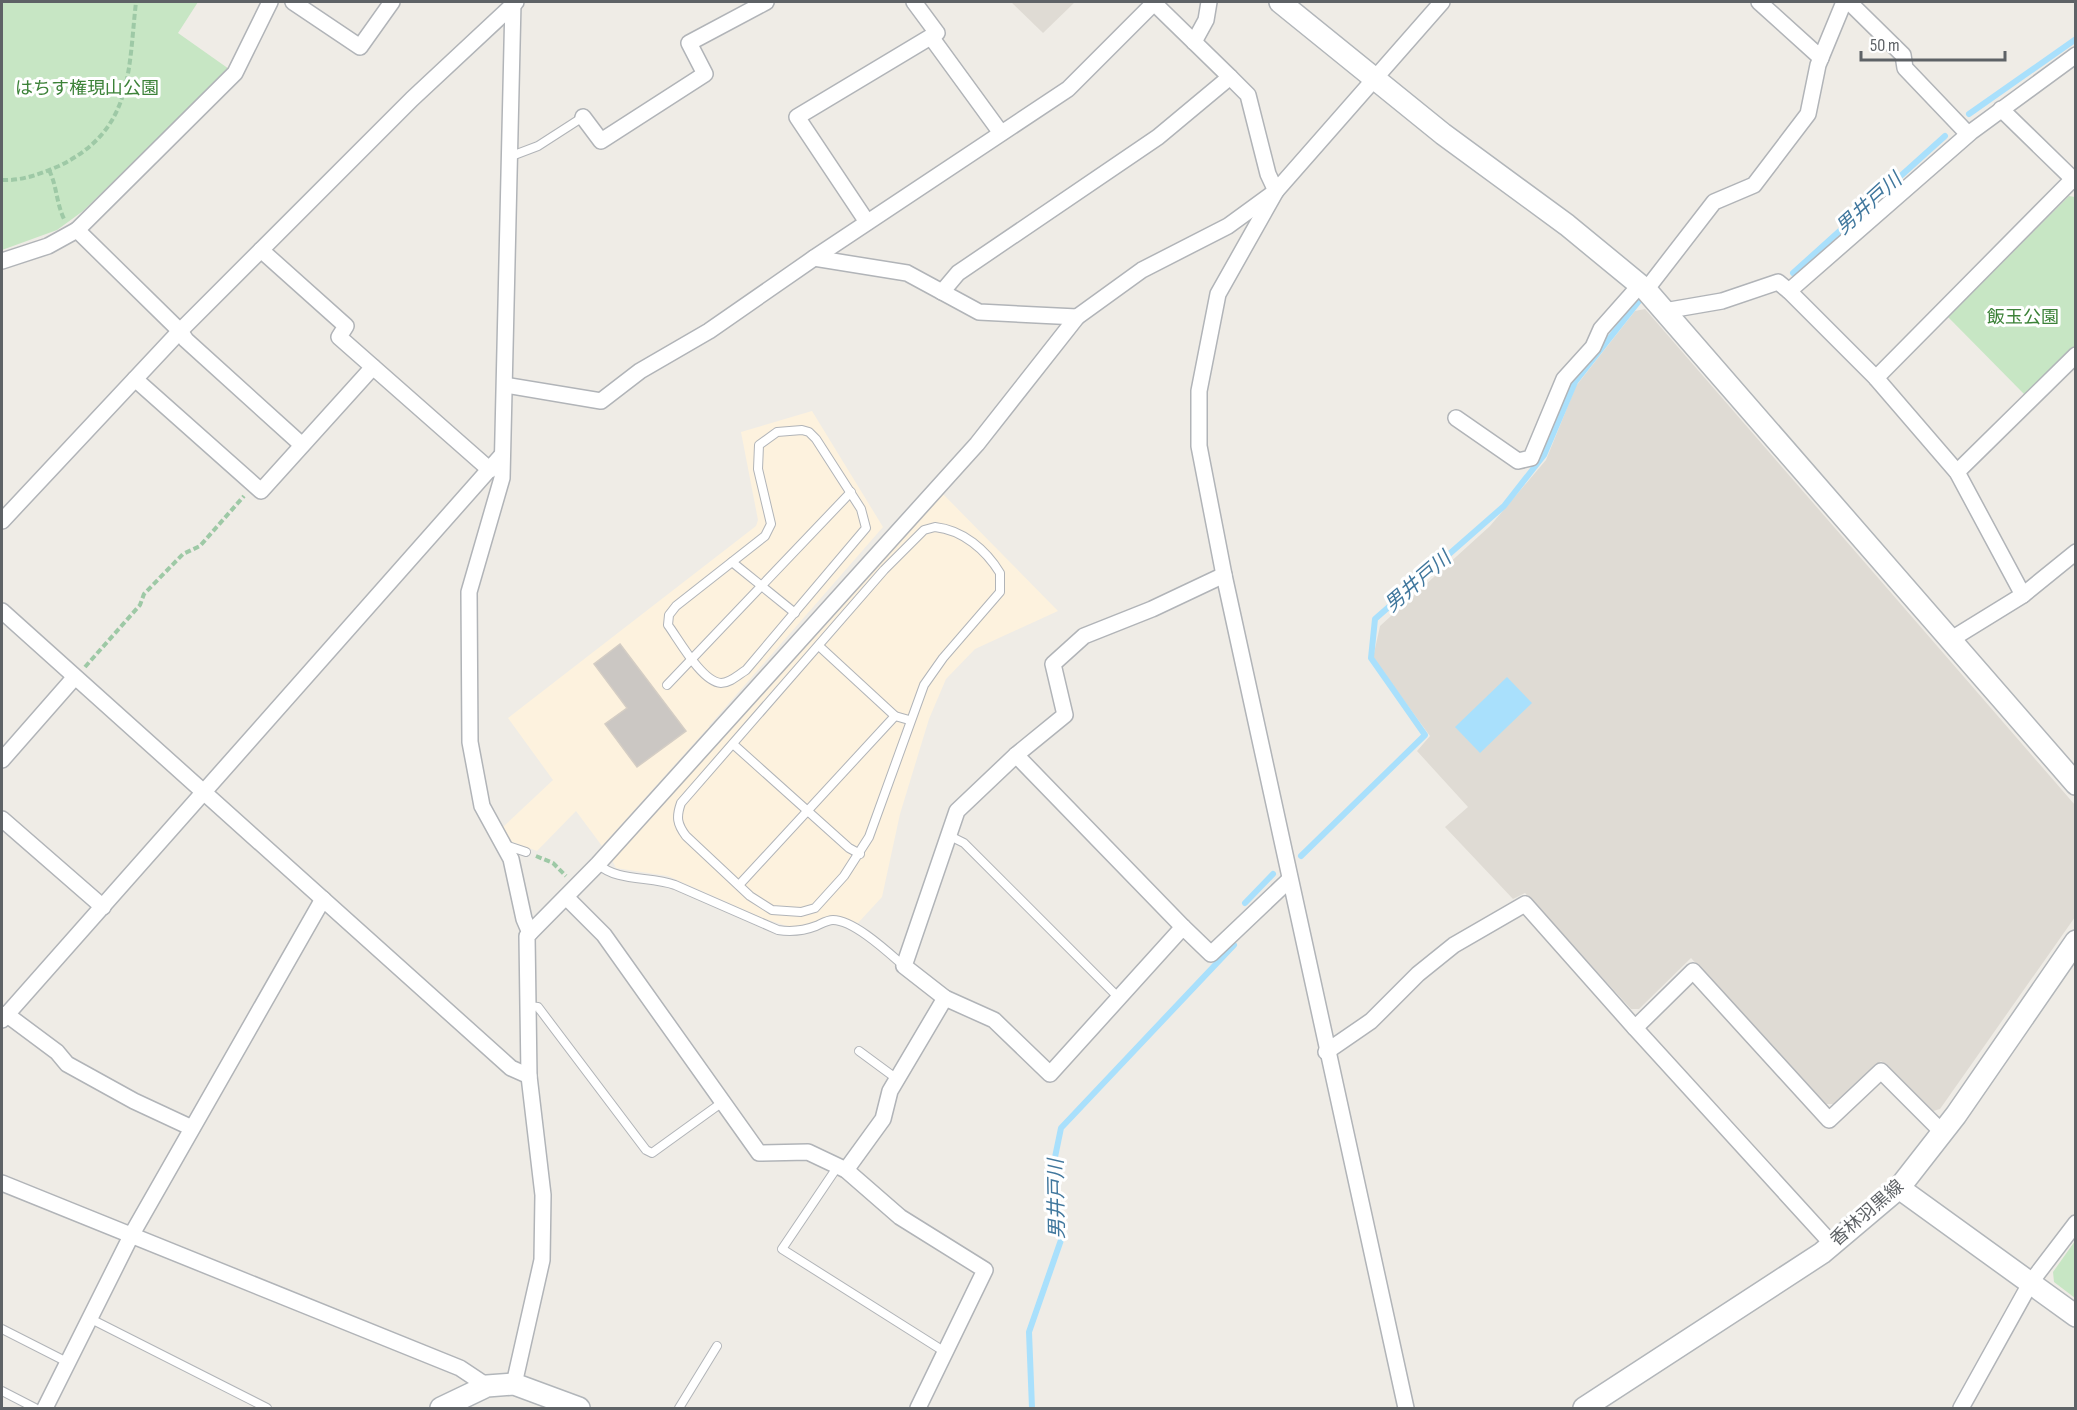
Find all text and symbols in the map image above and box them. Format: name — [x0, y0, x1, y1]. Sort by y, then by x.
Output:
scale bar — [1861, 24, 2005, 62]
text: 50 m — [1870, 35, 1900, 56]
park label: はちす権現山公園 — [15, 78, 159, 99]
water label: 男井戸川 — [1831, 167, 1908, 240]
park label: 飯玉公園 — [1987, 307, 2059, 328]
water label: 男井戸川 — [1380, 545, 1458, 617]
water label: 男井戸川 — [1044, 1157, 1070, 1239]
street label: 香林羽黒線 — [1826, 1176, 1908, 1250]

